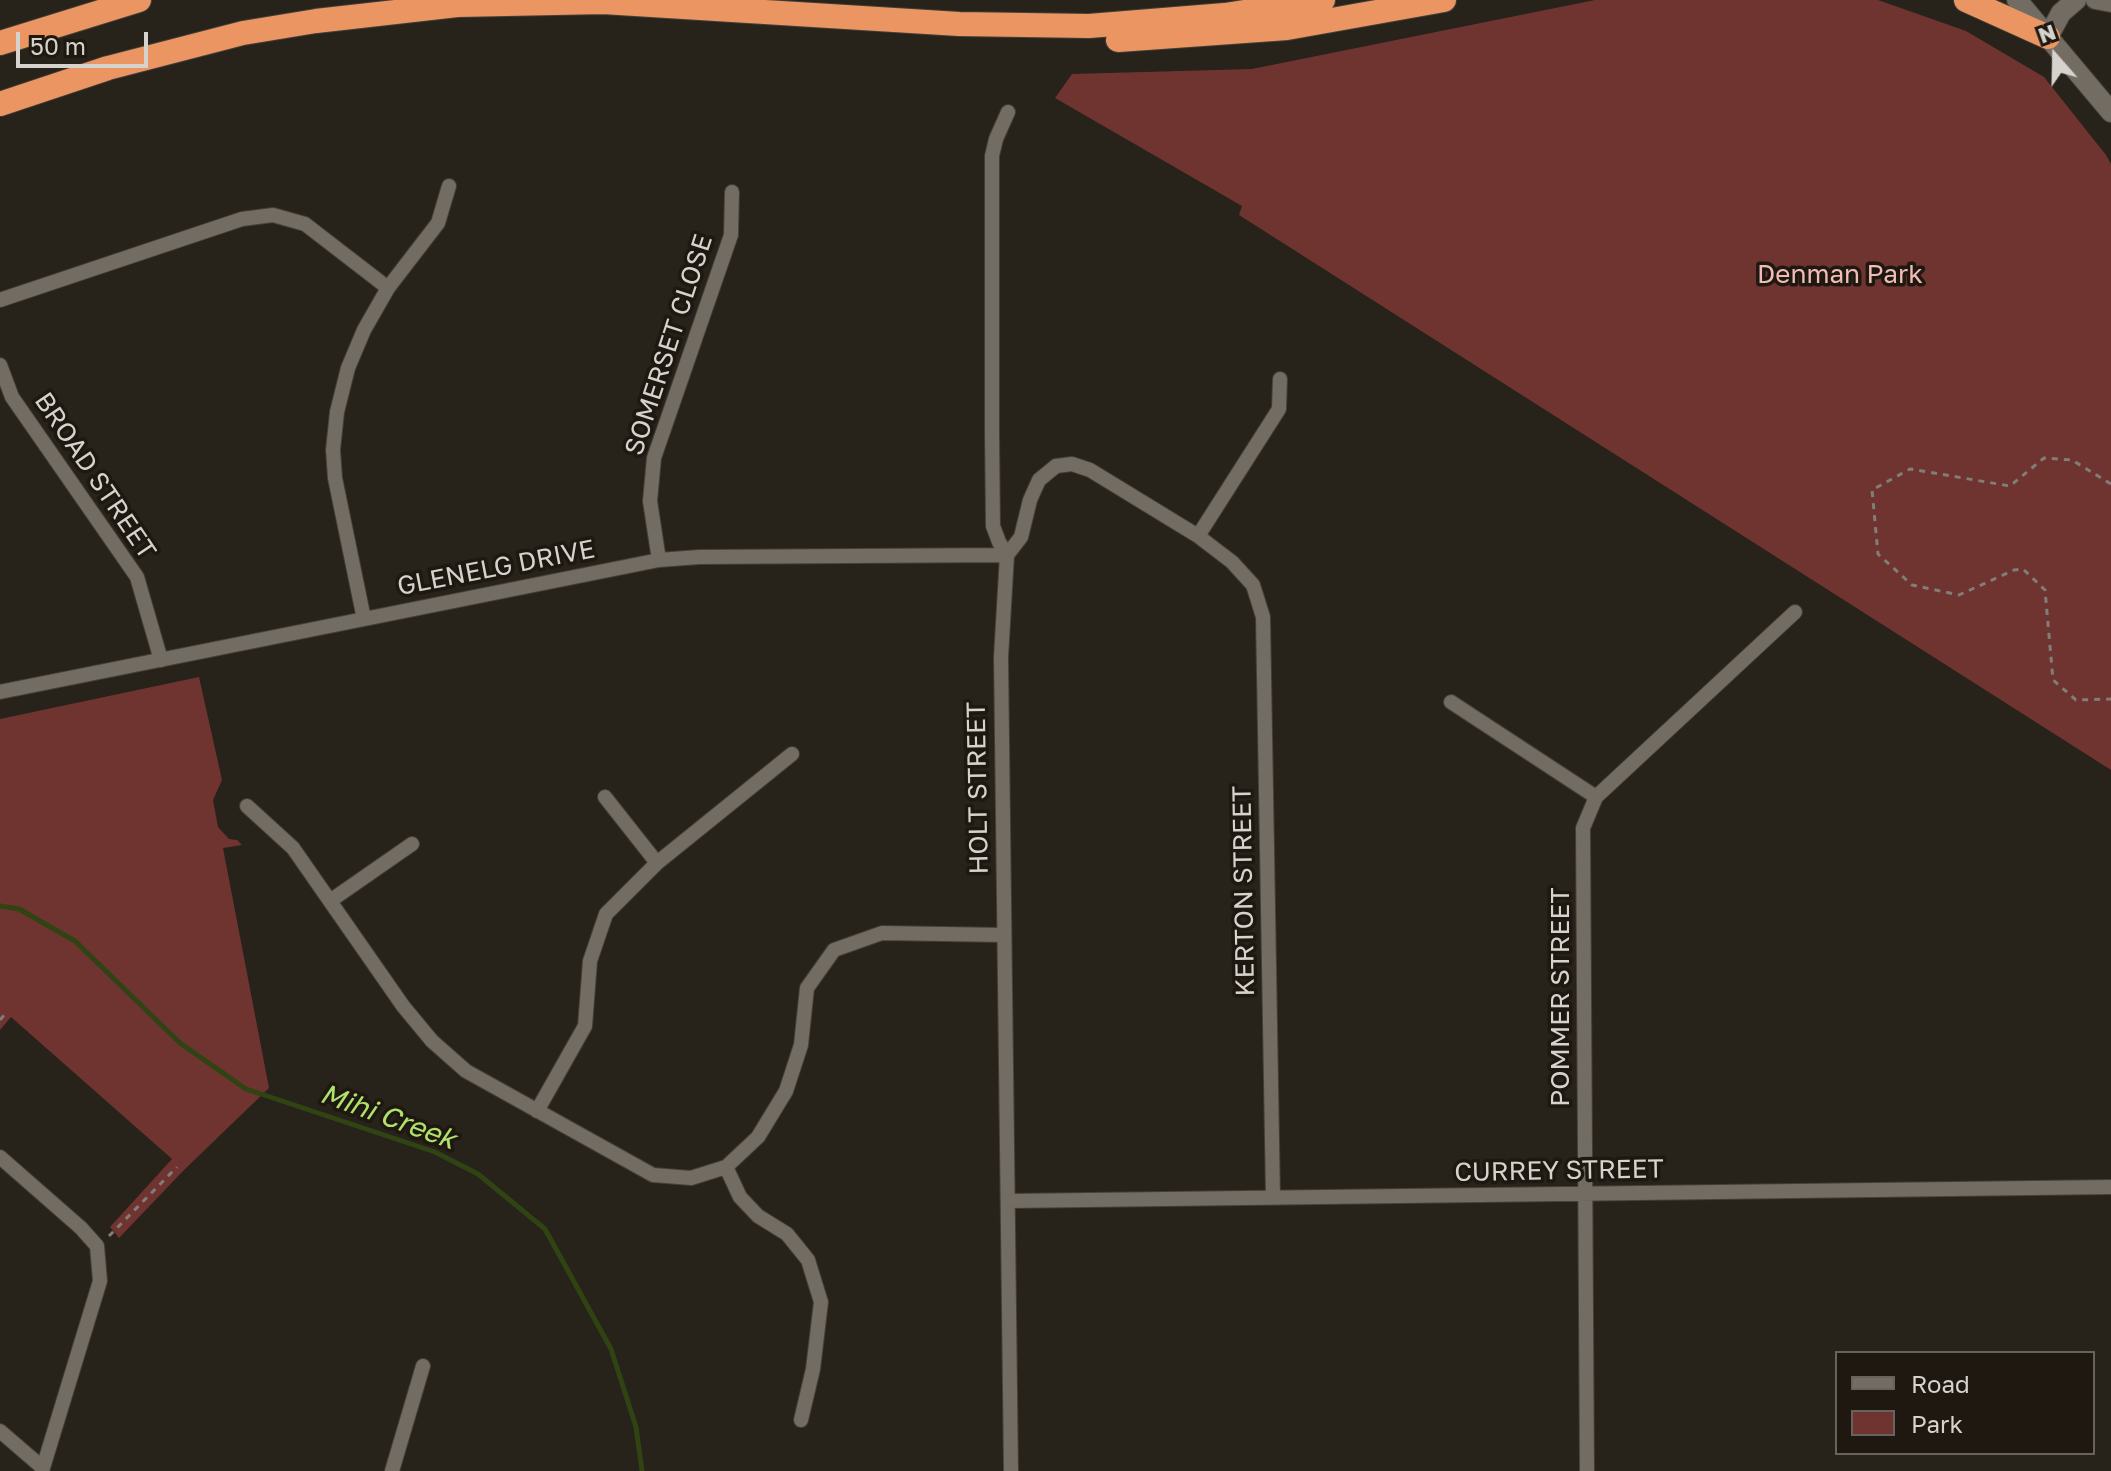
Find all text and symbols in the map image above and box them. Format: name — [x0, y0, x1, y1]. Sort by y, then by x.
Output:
scale bar — [20, 16, 152, 66]
north arrow — [2015, 16, 2095, 96]
text: N — [2034, 17, 2059, 49]
text: 50 m — [30, 31, 86, 60]
street label: SOMERSET CLOSE — [619, 231, 719, 459]
park label: Denman Park — [1757, 259, 1923, 291]
street label: BROAD STREET — [28, 387, 162, 565]
street label: GLENELG DRIVE — [395, 534, 597, 602]
street label: HOLT STREET — [961, 701, 995, 875]
street label: KERTON STREET — [1227, 785, 1261, 997]
street label: POMMER STREET — [1545, 887, 1577, 1107]
water label: Mihi Creek — [316, 1077, 460, 1157]
street label: CURREY STREET — [1454, 1154, 1664, 1188]
legend — [1835, 1351, 2095, 1455]
text: Road — [1911, 1369, 1970, 1398]
text: Park — [1911, 1409, 1963, 1438]

